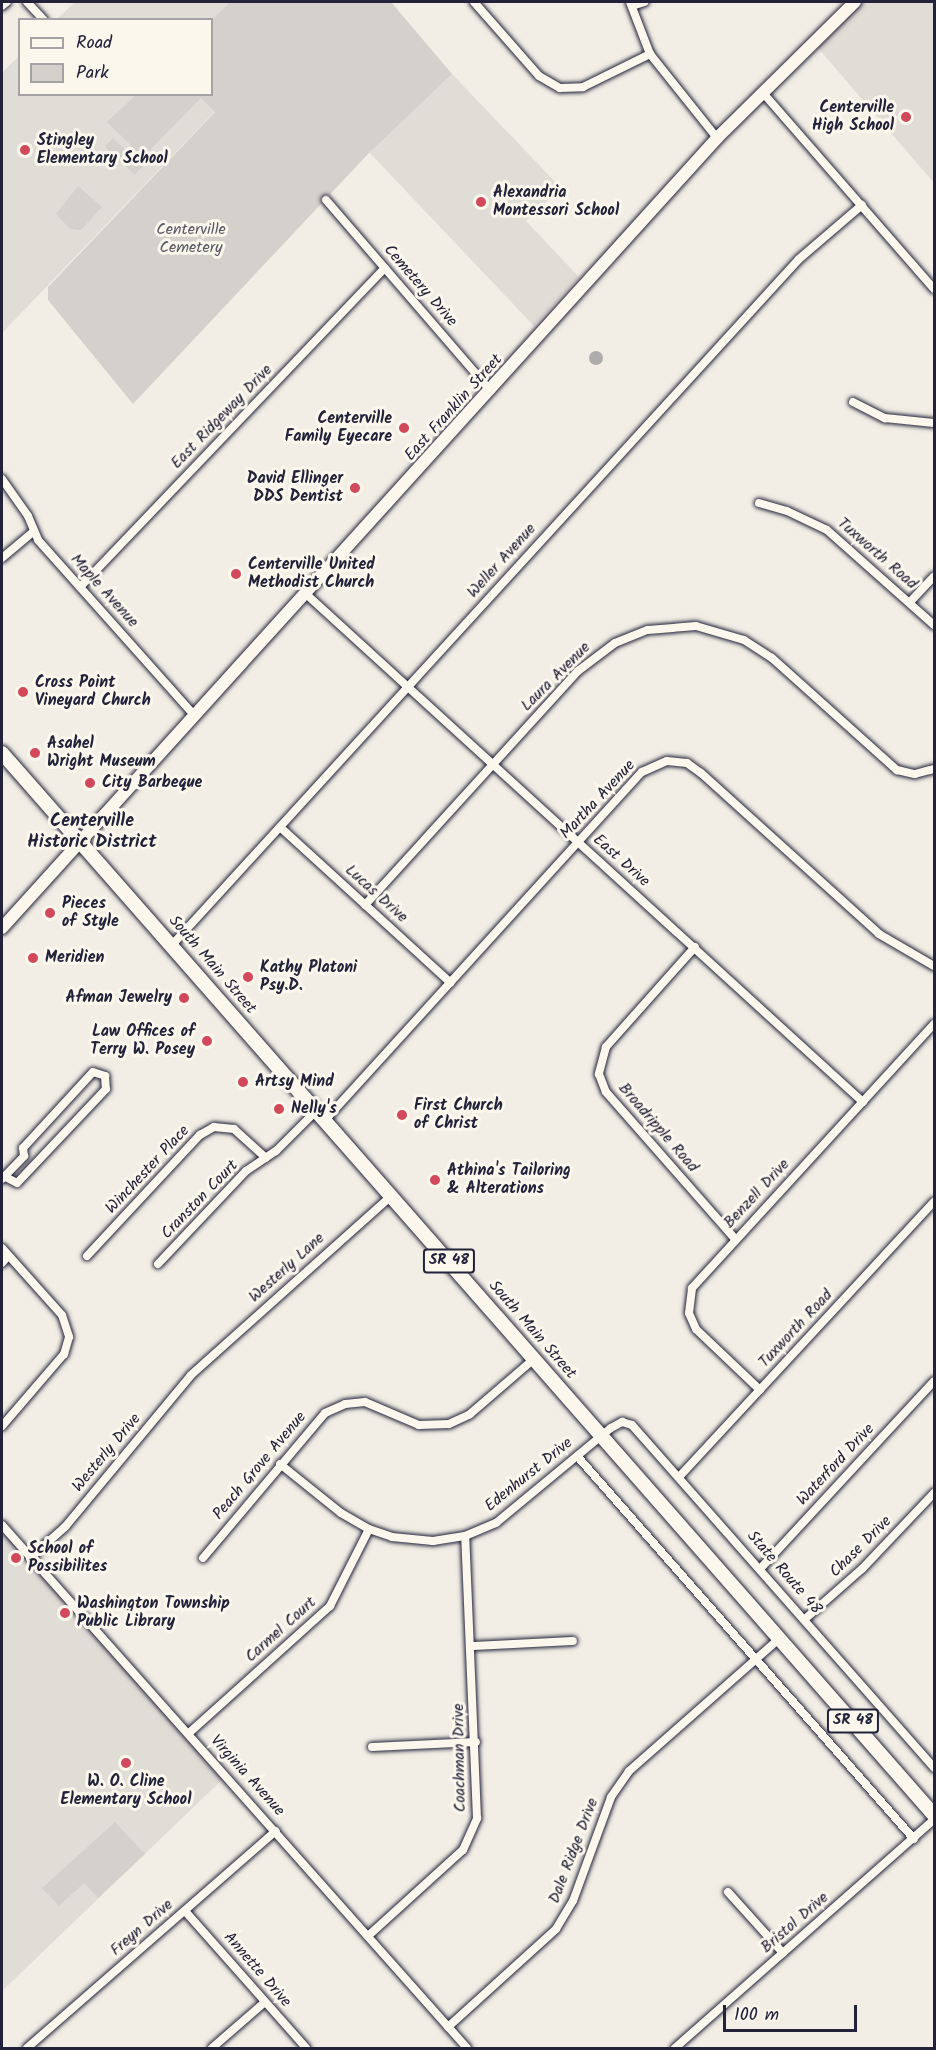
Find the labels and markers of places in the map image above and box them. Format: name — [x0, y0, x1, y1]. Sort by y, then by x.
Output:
place label: Centerville High School — [812, 98, 894, 136]
marker: Centerville High School — [899, 110, 913, 124]
place label: Stingley Elementary School — [37, 131, 168, 169]
marker: Stingley Elementary School — [18, 143, 32, 157]
place label: Alexandria Montessori School — [493, 183, 619, 221]
marker: Alexandria Montessori School — [474, 195, 488, 209]
place label: Centerville Family Eyecare — [285, 409, 392, 447]
marker: Centerville Family Eyecare — [397, 421, 411, 435]
place label: David Ellinger DDS Dentist — [247, 469, 343, 507]
marker: David Ellinger DDS Dentist — [348, 481, 362, 495]
place label: Centerville United Methodist Church — [248, 555, 375, 593]
marker: Centerville United Methodist Church — [229, 567, 243, 581]
place label: Cross Point Vineyard Church — [35, 673, 151, 711]
marker: Cross Point Vineyard Church — [16, 685, 30, 699]
place label: Asahel Wright Museum — [47, 734, 156, 772]
marker: Asahel Wright Museum — [28, 746, 42, 760]
place label: City Barbeque — [102, 773, 202, 793]
marker: City Barbeque — [83, 776, 97, 790]
place label: Pieces of Style — [62, 894, 119, 932]
marker: Pieces of Style — [43, 906, 57, 920]
place label: Meridien — [45, 948, 104, 968]
marker: Meridien — [26, 951, 40, 965]
place label: Kathy Platoni Psy.D. — [260, 958, 357, 996]
marker: Kathy Platoni Psy.D. — [241, 970, 255, 984]
place label: Afman Jewelry — [66, 988, 172, 1008]
marker: Afman Jewelry — [177, 991, 191, 1005]
place label: Law Offices of Terry W. Posey — [90, 1022, 195, 1060]
marker: Law Offices of Terry W. Posey — [200, 1034, 214, 1048]
place label: Artsy Mind — [255, 1072, 334, 1092]
marker: Artsy Mind — [236, 1075, 250, 1089]
place label: First Church of Christ — [414, 1096, 503, 1134]
place label: Nelly's — [291, 1099, 337, 1119]
marker: Nelly's — [272, 1102, 286, 1116]
marker: First Church of Christ — [395, 1108, 409, 1122]
place label: Athina's Tailoring & Alterations — [447, 1161, 571, 1199]
marker: Athina's Tailoring & Alterations — [428, 1173, 442, 1187]
place label: School of Possibilites — [28, 1539, 107, 1577]
marker: School of Possibilites — [9, 1551, 23, 1565]
place label: Washington Township Public Library — [77, 1594, 230, 1632]
marker: Washington Township Public Library — [58, 1606, 72, 1620]
marker: W. O. Cline Elementary School — [119, 1756, 133, 1770]
place label: W. O. Cline Elementary School — [61, 1772, 191, 1810]

